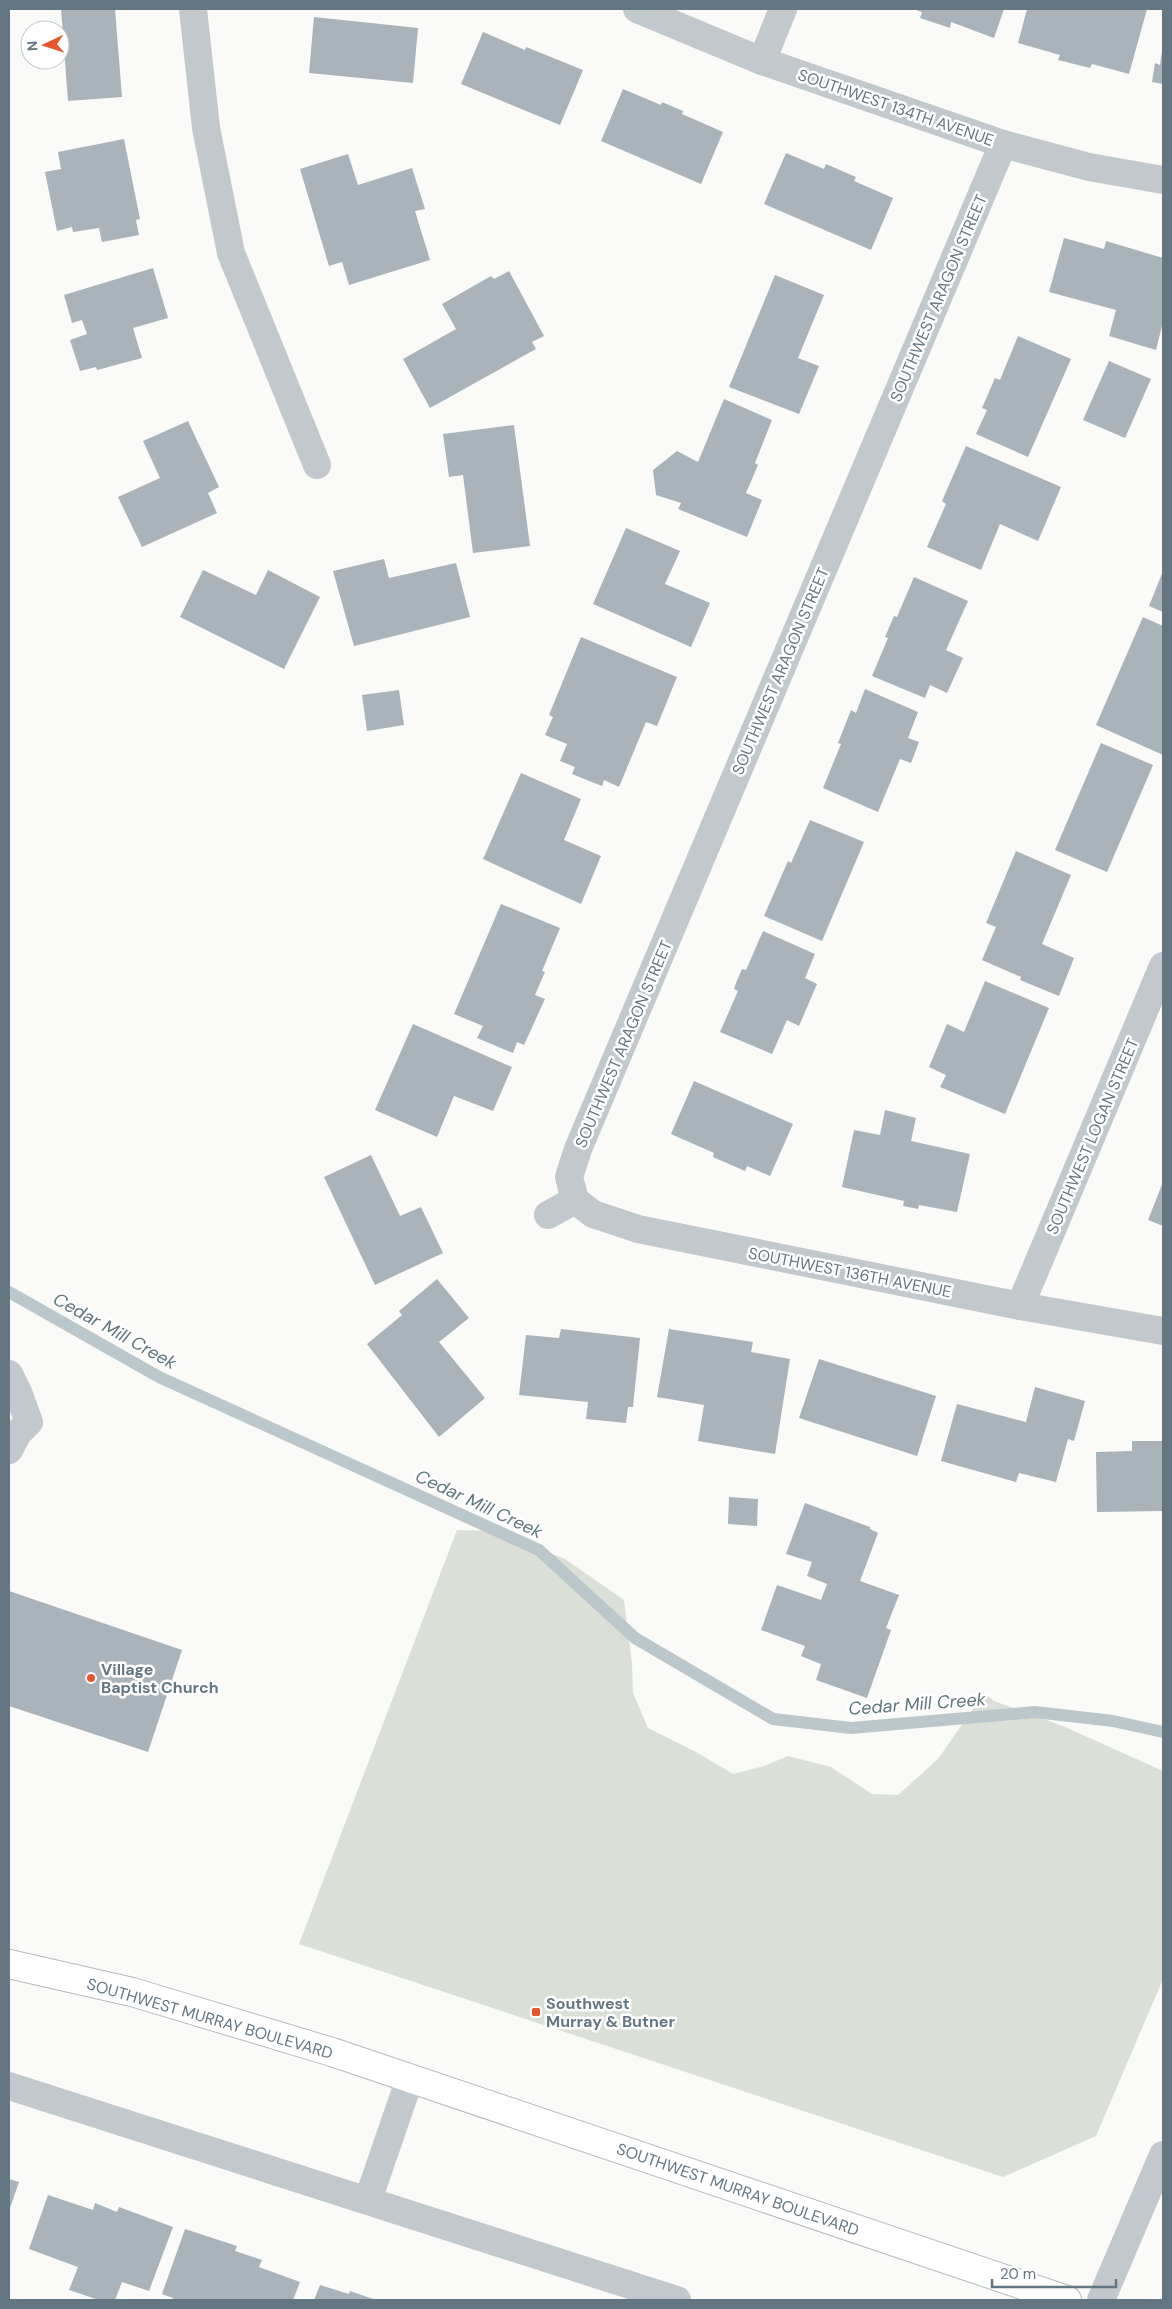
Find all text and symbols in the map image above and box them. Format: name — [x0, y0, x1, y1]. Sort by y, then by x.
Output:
north arrow — [20, 20, 70, 70]
text: N — [23, 40, 41, 52]
street label: SOUTHWEST 134TH AVENUE — [795, 64, 997, 151]
street label: SOUTHWEST ARAGON STREET — [885, 191, 992, 405]
street label: SOUTHWEST ARAGON STREET — [727, 564, 834, 778]
street label: SOUTHWEST ARAGON STREET — [570, 937, 677, 1151]
street label: SOUTHWEST LOGAN STREET — [1042, 1035, 1143, 1237]
street label: SOUTHWEST 136TH AVENUE — [747, 1243, 953, 1302]
water label: Cedar Mill Creek — [49, 1287, 182, 1375]
water label: Cedar Mill Creek — [411, 1464, 547, 1544]
place label: Village Baptist Church — [101, 1659, 219, 1698]
marker: Village Baptist Church — [85, 1672, 97, 1684]
water label: Cedar Mill Creek — [847, 1687, 987, 1721]
street label: SOUTHWEST MURRAY BOULEVARD — [84, 1973, 335, 2064]
place label: Southwest Murray & Butner — [546, 1993, 675, 2032]
marker: Southwest Murray & Butner — [530, 2006, 542, 2018]
street label: SOUTHWEST MURRAY BOULEVARD — [614, 2138, 862, 2241]
scale bar — [992, 2256, 1116, 2288]
text: 20 m — [1000, 2264, 1036, 2284]

